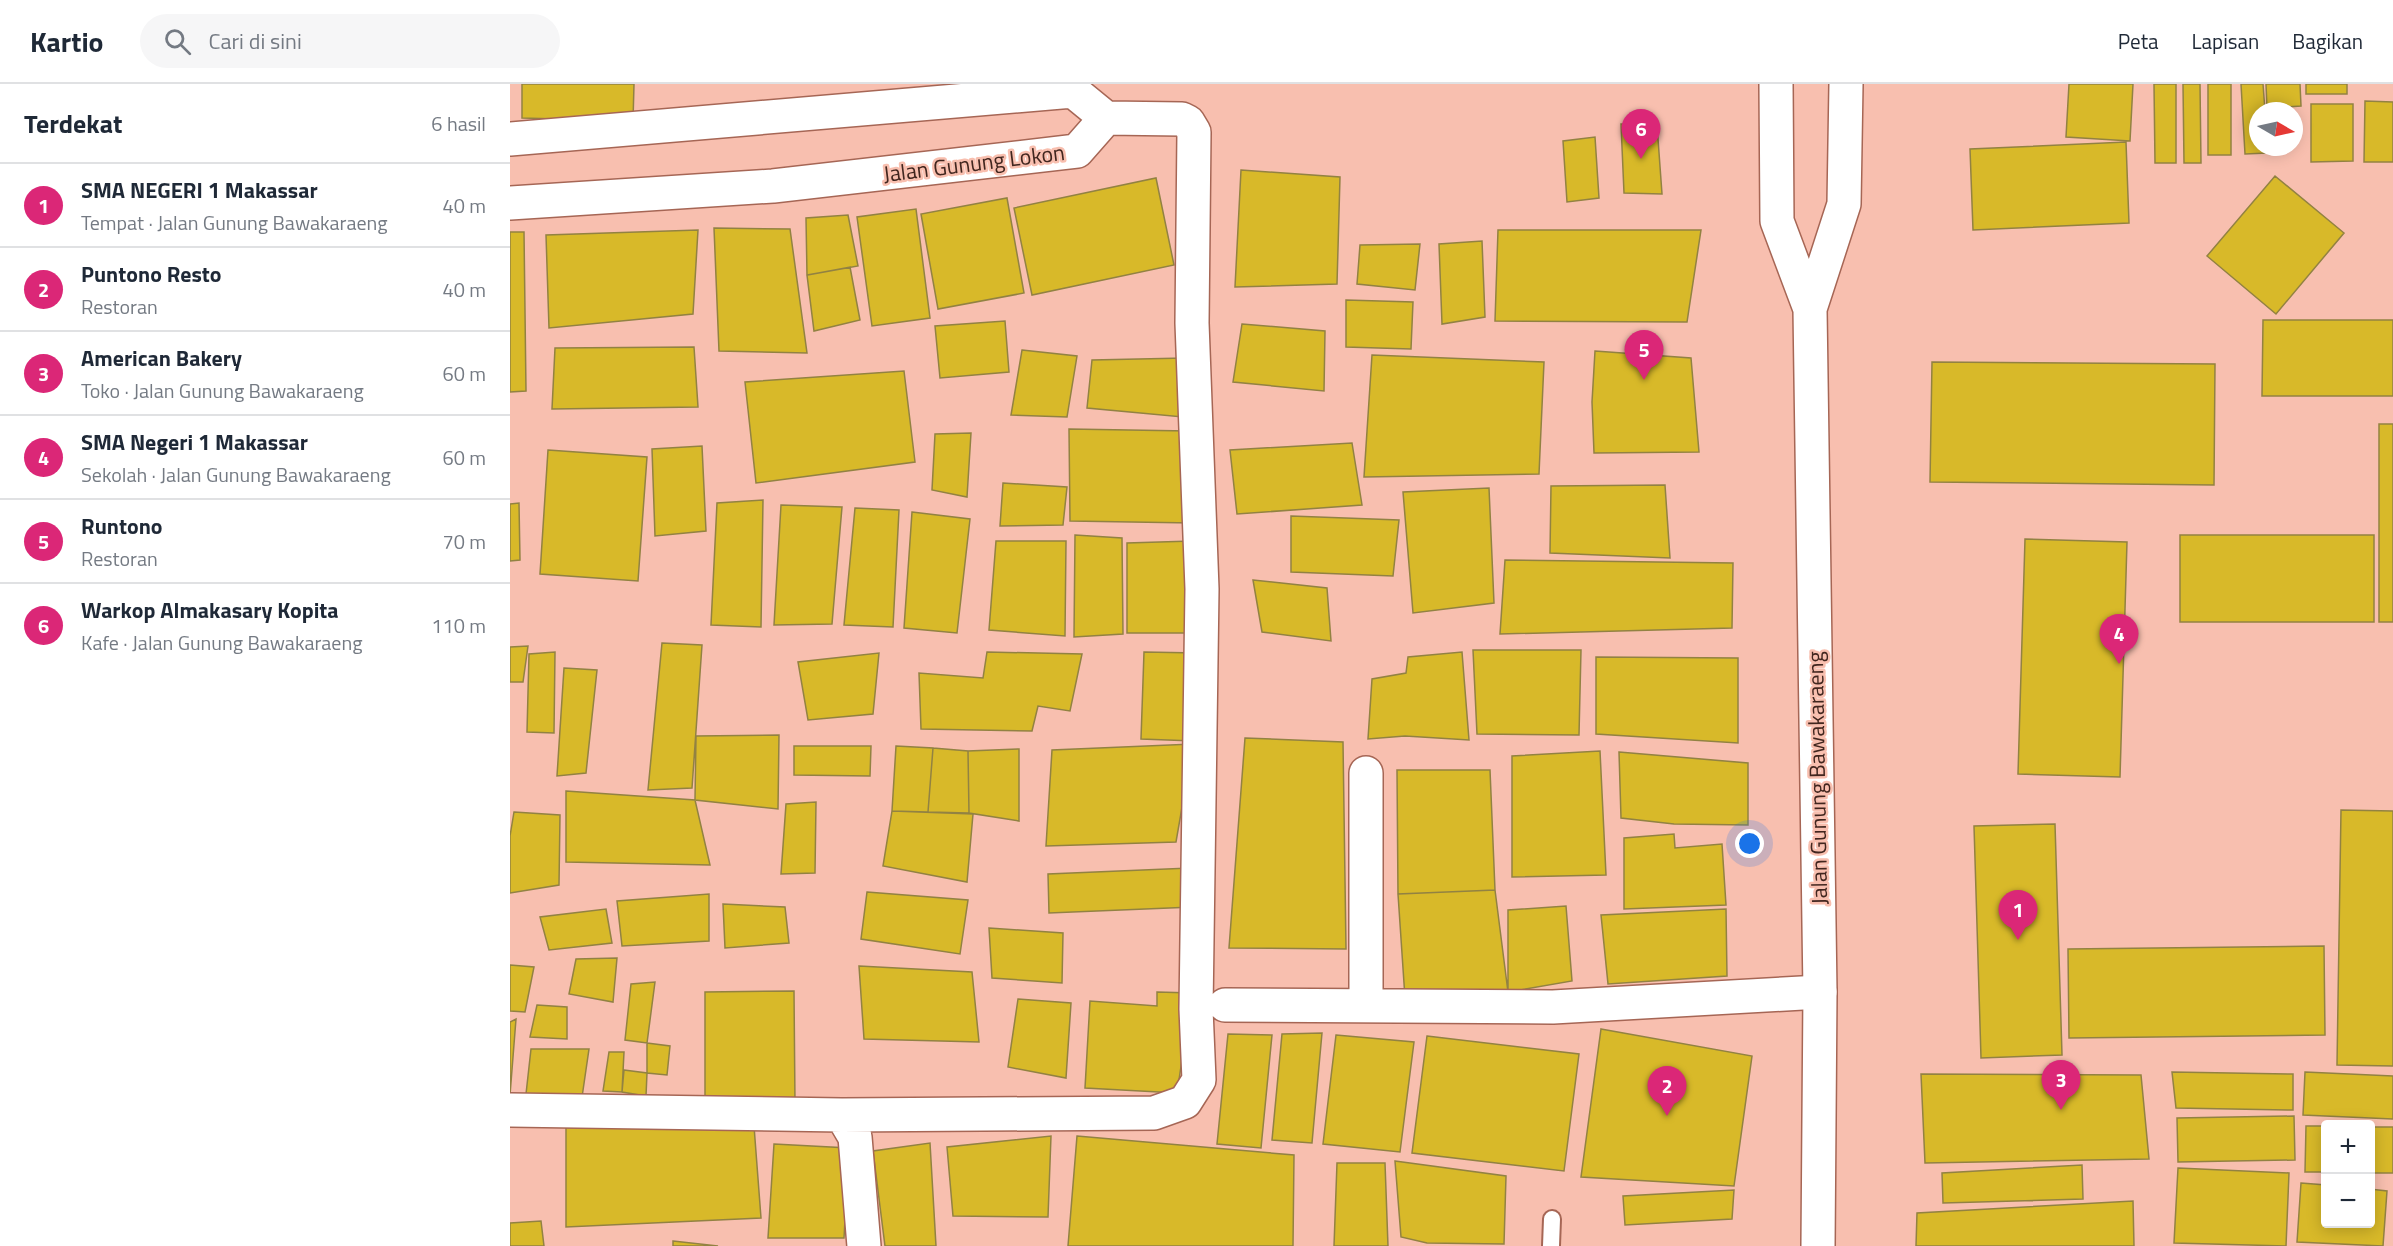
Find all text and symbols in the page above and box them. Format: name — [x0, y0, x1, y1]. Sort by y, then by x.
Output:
search box — [140, 14, 560, 68]
text: Kartio — [30, 20, 104, 63]
text: Cari di sini — [209, 24, 302, 58]
icon: search — [161, 25, 194, 58]
text: Peta — [2118, 25, 2159, 57]
text: Lapisan — [2192, 25, 2259, 57]
text: Bagikan — [2292, 25, 2363, 57]
north arrow — [2249, 102, 2303, 156]
text: Terdekat — [24, 104, 123, 143]
text: 6 hasil — [431, 108, 486, 139]
pin: 6 — [1622, 110, 1660, 159]
street label: Jalan Gunung Lokon — [881, 135, 1067, 191]
text: SMA NEGERI 1 Makassar — [81, 173, 318, 207]
text: 1 — [38, 190, 49, 221]
text: 40 m — [442, 190, 486, 221]
text: Tempat · Jalan Gunung Bawakaraeng — [81, 207, 388, 238]
text: Puntono Resto — [81, 257, 222, 291]
text: 2 — [38, 274, 49, 305]
text: 40 m — [442, 274, 486, 305]
text: Restoran — [81, 291, 158, 322]
pin: 5 — [1624, 330, 1664, 380]
text: American Bakery — [81, 341, 242, 375]
text: 3 — [38, 358, 49, 389]
text: 60 m — [442, 358, 486, 389]
text: Toko · Jalan Gunung Bawakaraeng — [81, 375, 364, 406]
text: SMA Negeri 1 Makassar — [81, 425, 308, 459]
text: 4 — [38, 442, 49, 473]
text: 60 m — [442, 442, 486, 473]
text: Sekolah · Jalan Gunung Bawakaraeng — [81, 459, 391, 490]
text: Runtono — [81, 509, 163, 543]
text: 5 — [38, 526, 49, 557]
text: 70 m — [442, 526, 486, 557]
text: Restoran — [81, 543, 158, 574]
text: Warkop Almakasary Kopita — [81, 593, 339, 627]
text: 6 — [38, 610, 49, 641]
text: 110 m — [431, 610, 486, 641]
pin: 4 — [2100, 614, 2138, 664]
text: Kafe · Jalan Gunung Bawakaraeng — [81, 627, 362, 658]
street label: Jalan Gunung Bawakaraeng — [1798, 651, 1836, 905]
your location — [1735, 829, 1764, 858]
pin: 1 — [1998, 890, 2038, 940]
pin: 3 — [2042, 1060, 2080, 1110]
pin: 2 — [1648, 1066, 1686, 1116]
map controls — [2321, 1120, 2375, 1228]
button: + — [2321, 1120, 2375, 1174]
button: − — [2321, 1174, 2375, 1228]

